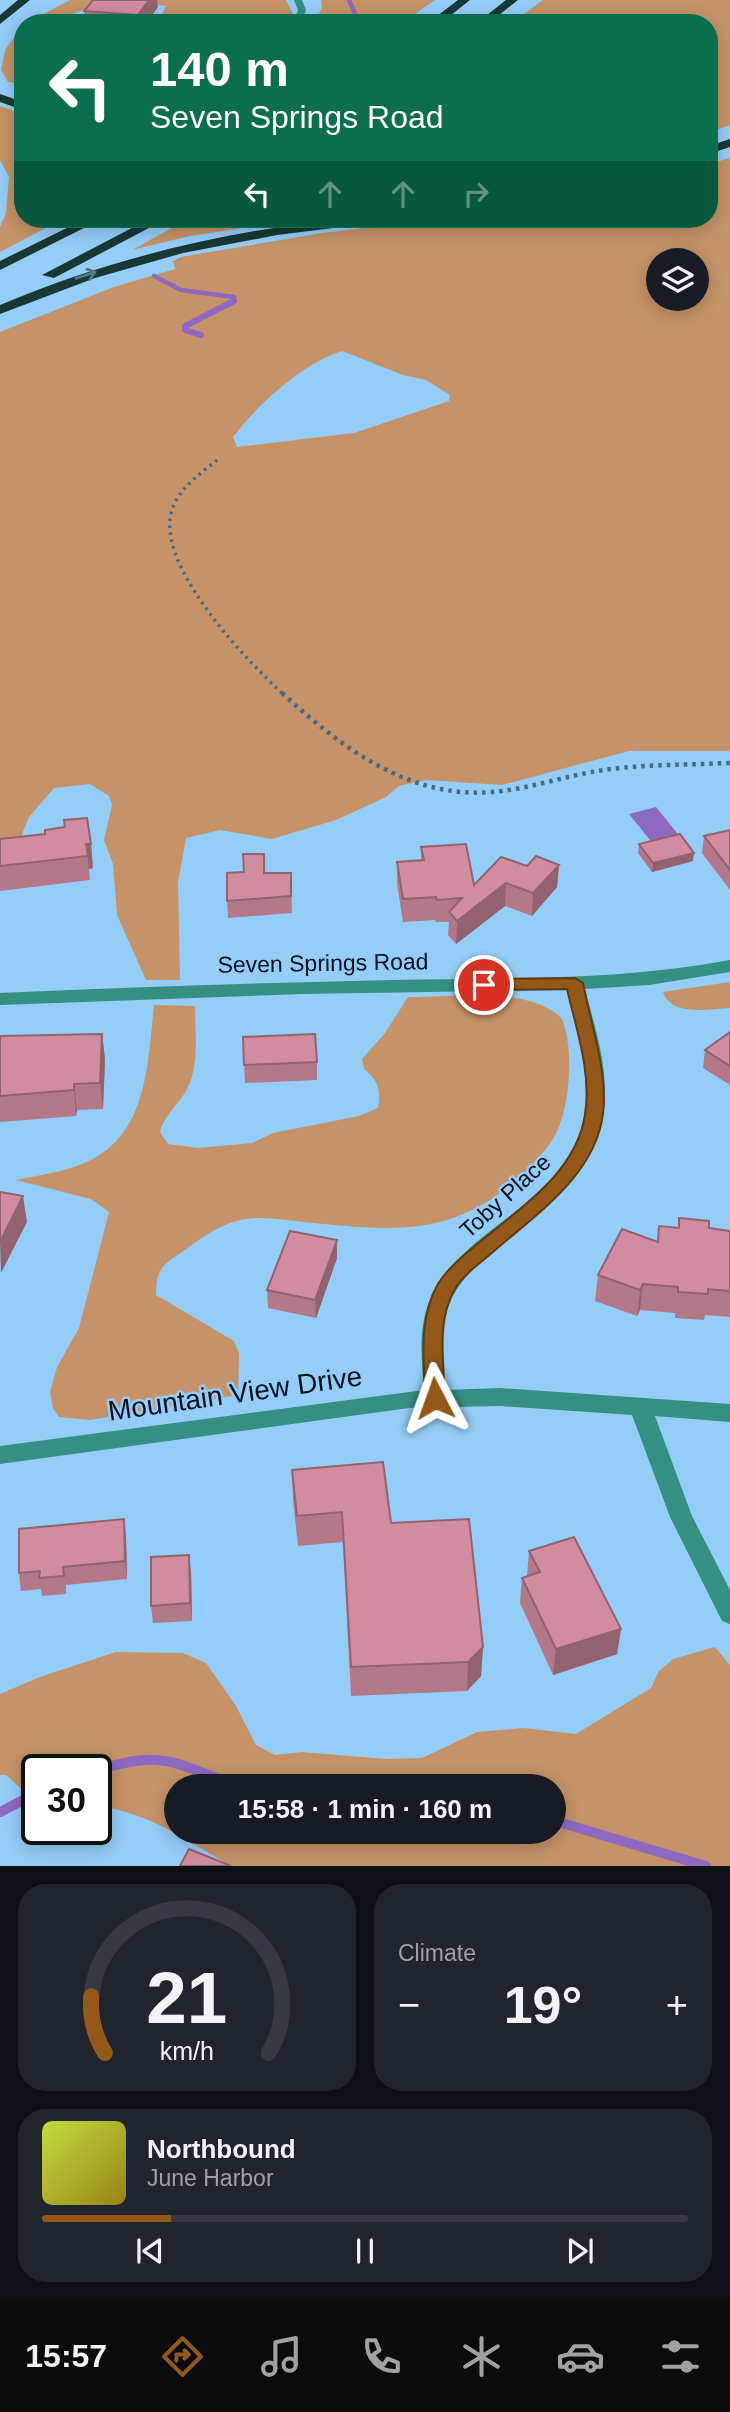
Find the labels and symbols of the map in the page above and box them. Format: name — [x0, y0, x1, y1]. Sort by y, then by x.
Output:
one-way arrow — [74, 267, 96, 280]
street label: Seven Springs Road — [217, 948, 429, 978]
pin — [454, 955, 514, 1015]
street label: Toby Place — [454, 1149, 556, 1243]
street label: Mountain View Drive — [106, 1360, 364, 1427]
position arrow — [398, 1361, 472, 1435]
speed limit sign: 30 — [21, 1754, 112, 1845]

